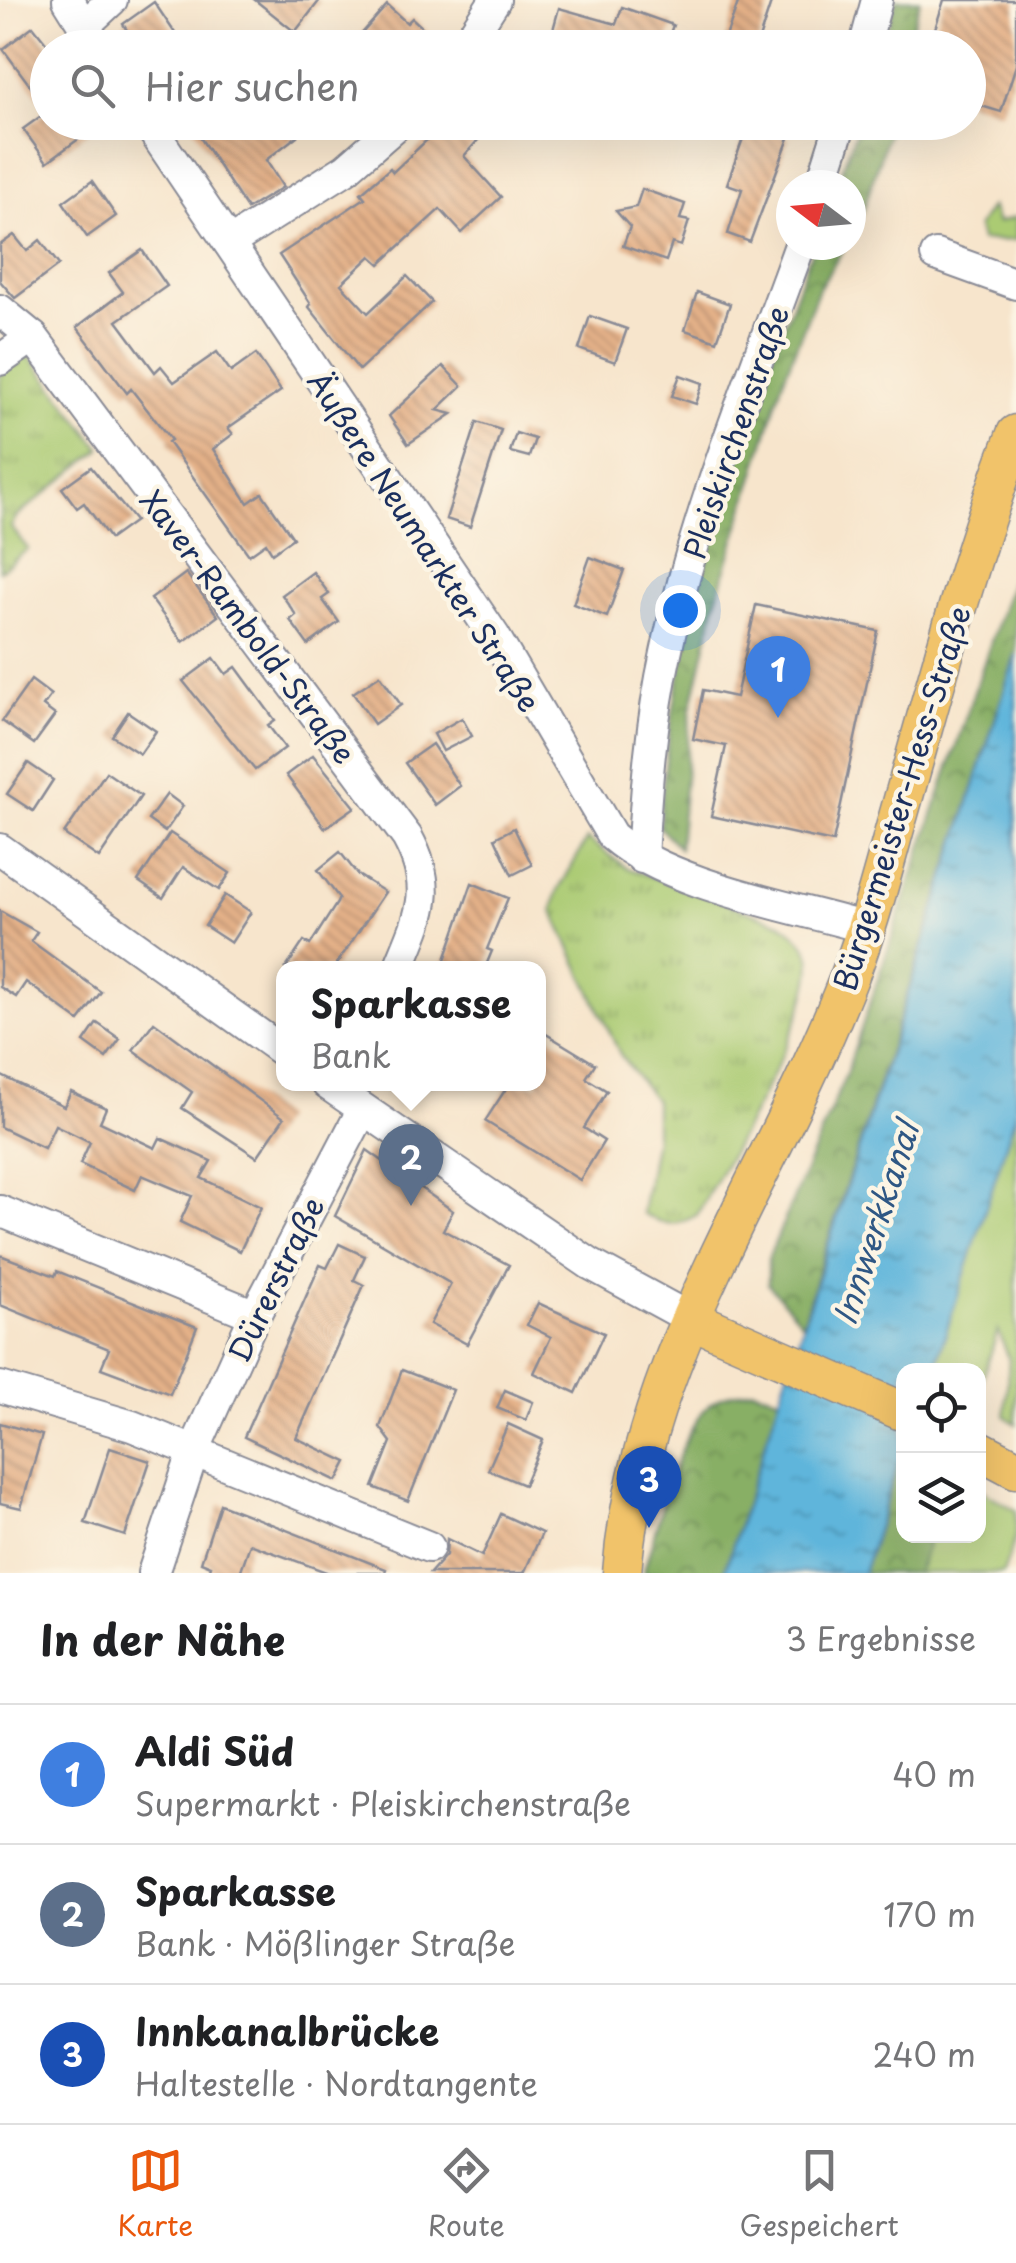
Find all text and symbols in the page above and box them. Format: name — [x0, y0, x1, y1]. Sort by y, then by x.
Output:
search box — [30, 30, 986, 140]
text: Hier suchen — [145, 57, 359, 114]
icon: search — [65, 58, 120, 113]
north arrow — [776, 170, 866, 260]
street label: Pleiskirchenstraße — [671, 299, 799, 565]
street label: Äußere Neumarkter Straße — [298, 362, 552, 720]
street label: Xaver-Rambold-Straße — [131, 479, 367, 773]
your location — [655, 585, 706, 636]
street label: Bürgermeister-Hess-Straße — [821, 600, 981, 996]
pin: 1 — [746, 636, 810, 718]
popup — [276, 961, 546, 1091]
text: Sparkasse — [311, 974, 511, 1031]
text: Bank — [311, 1031, 391, 1079]
water label: Innwerkkanal — [820, 1112, 932, 1330]
pin: 2 — [378, 1124, 444, 1206]
street label: Dürerstraße — [216, 1189, 334, 1369]
map controls — [896, 1363, 986, 1543]
button: locate — [896, 1363, 986, 1453]
pin: 3 — [616, 1446, 682, 1528]
button: layers — [896, 1453, 986, 1543]
text: In der Nähe — [40, 1607, 285, 1670]
text: 3 Ergebnisse — [785, 1614, 976, 1662]
text: Aldi Süd — [135, 1722, 294, 1779]
text: 1 — [65, 1750, 80, 1798]
text: 40 m — [892, 1750, 976, 1798]
text: Supermarkt · Pleiskirchenstraße — [135, 1779, 631, 1827]
text: Sparkasse — [135, 1862, 336, 1919]
text: 2 — [61, 1890, 84, 1938]
text: 170 m — [883, 1890, 976, 1938]
text: Bank · Mößlinger Straße — [135, 1919, 515, 1967]
text: Innkanalbrücke — [135, 2002, 439, 2059]
text: 3 — [62, 2030, 83, 2078]
text: 240 m — [873, 2030, 976, 2078]
text: Haltestelle · Nordtangente — [135, 2059, 538, 2107]
tab: Karte — [117, 2143, 193, 2246]
tab: Route — [428, 2143, 505, 2246]
tab: Gespeichert — [739, 2143, 899, 2246]

